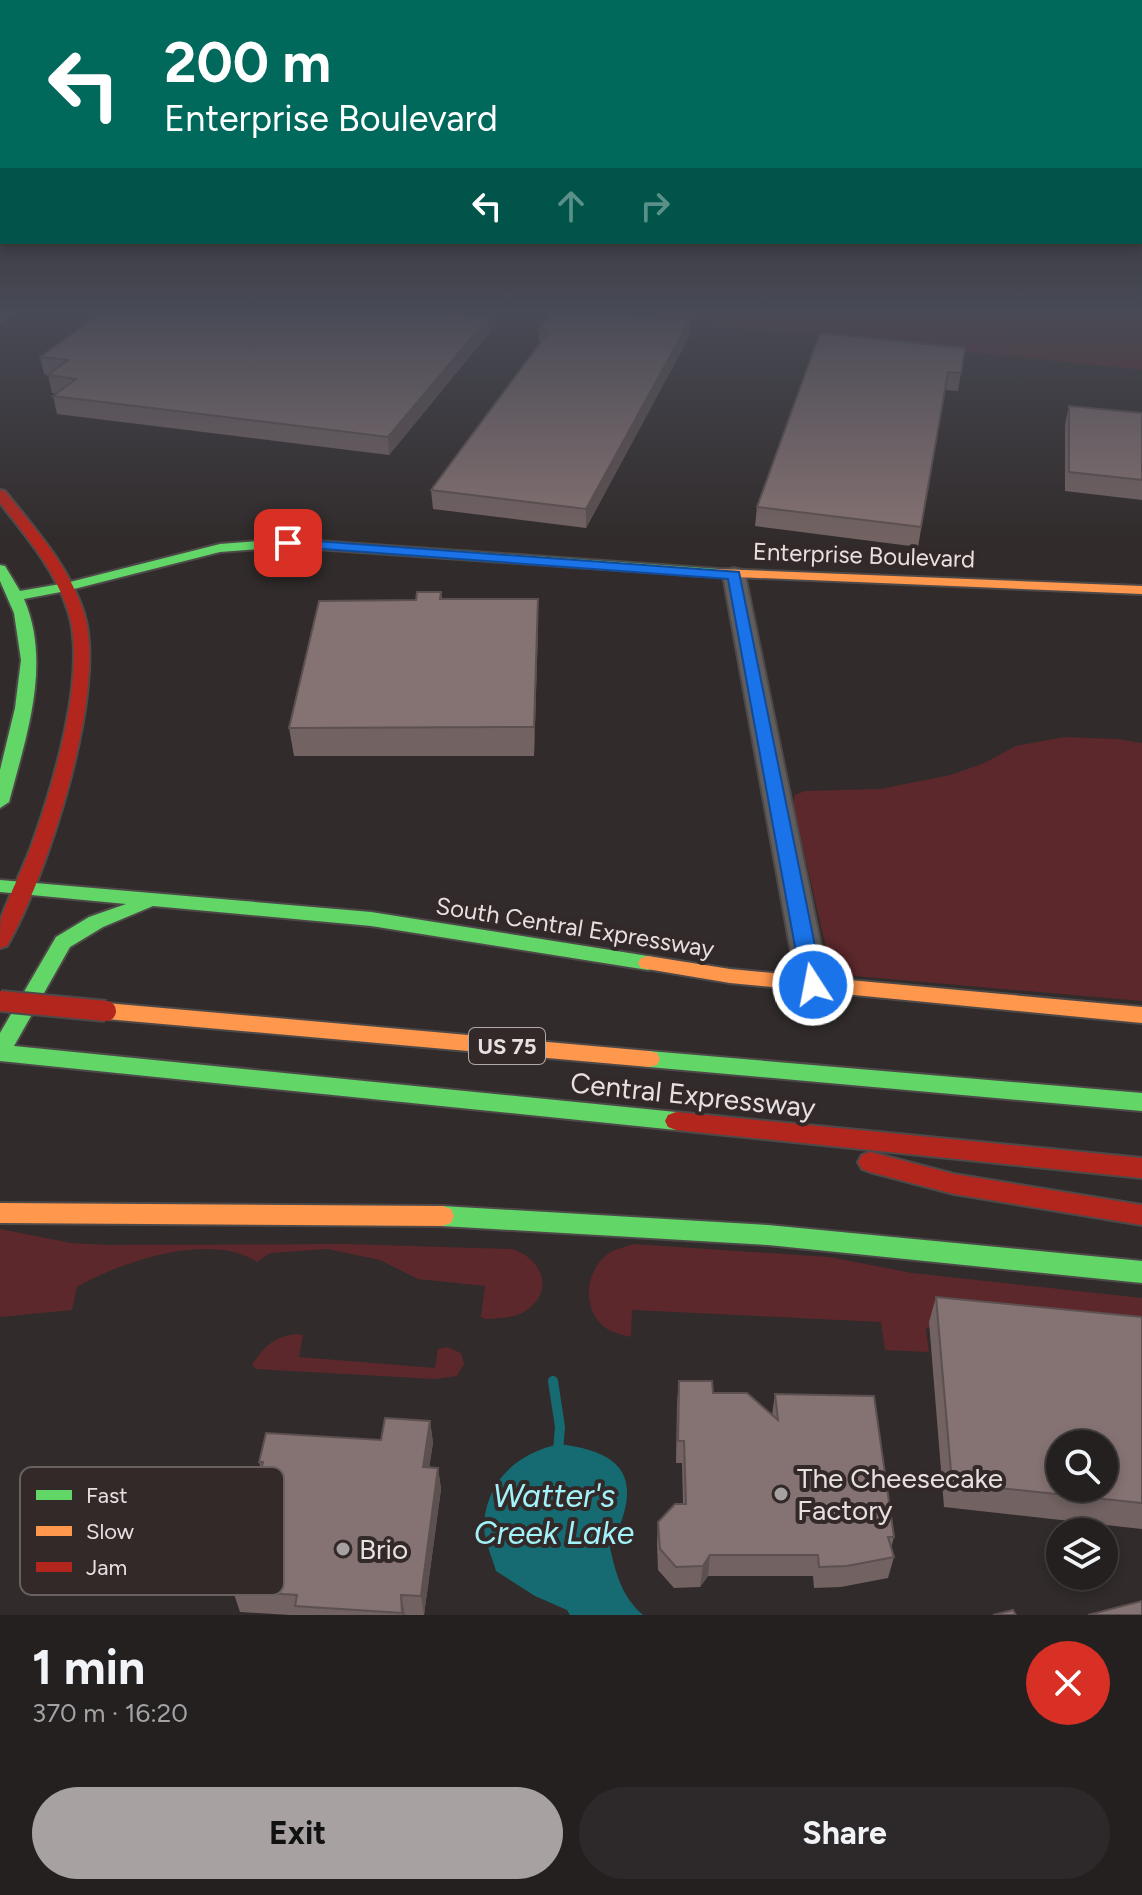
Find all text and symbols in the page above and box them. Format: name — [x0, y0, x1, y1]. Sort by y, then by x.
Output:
text: 200 m — [164, 29, 331, 96]
icon: left — [32, 32, 136, 136]
text: Enterprise Boulevard — [164, 97, 498, 140]
icon: left — [465, 184, 509, 228]
icon: ahead — [549, 184, 593, 228]
icon: right — [633, 184, 677, 228]
pin — [254, 509, 322, 577]
icon: arrive — [266, 521, 310, 565]
street label: Enterprise Boulevard — [752, 537, 976, 573]
street label: South Central Expressway — [434, 891, 717, 963]
position arrow — [771, 943, 855, 1027]
road number: US 75 — [469, 1028, 545, 1064]
street label: Central Expressway — [569, 1065, 817, 1125]
map controls — [1046, 1430, 1118, 1590]
button: search — [1046, 1430, 1118, 1502]
place label: The Cheesecake Factory — [797, 1461, 1003, 1527]
legend — [20, 1467, 284, 1595]
water label: Watter's Creek Lake — [474, 1477, 634, 1552]
text: Fast — [86, 1482, 128, 1509]
marker: The Cheesecake Factory — [772, 1485, 790, 1503]
text: Slow — [86, 1518, 135, 1545]
button: layers — [1046, 1518, 1118, 1590]
place label: Brio — [359, 1532, 408, 1566]
marker: Brio — [334, 1540, 352, 1558]
text: Jam — [86, 1554, 127, 1581]
text: 1 min — [32, 1638, 145, 1696]
button: close — [1026, 1641, 1110, 1725]
text: 370 m · 16:20 — [32, 1697, 188, 1729]
button: Exit — [32, 1787, 563, 1879]
button: Share — [579, 1787, 1110, 1879]

